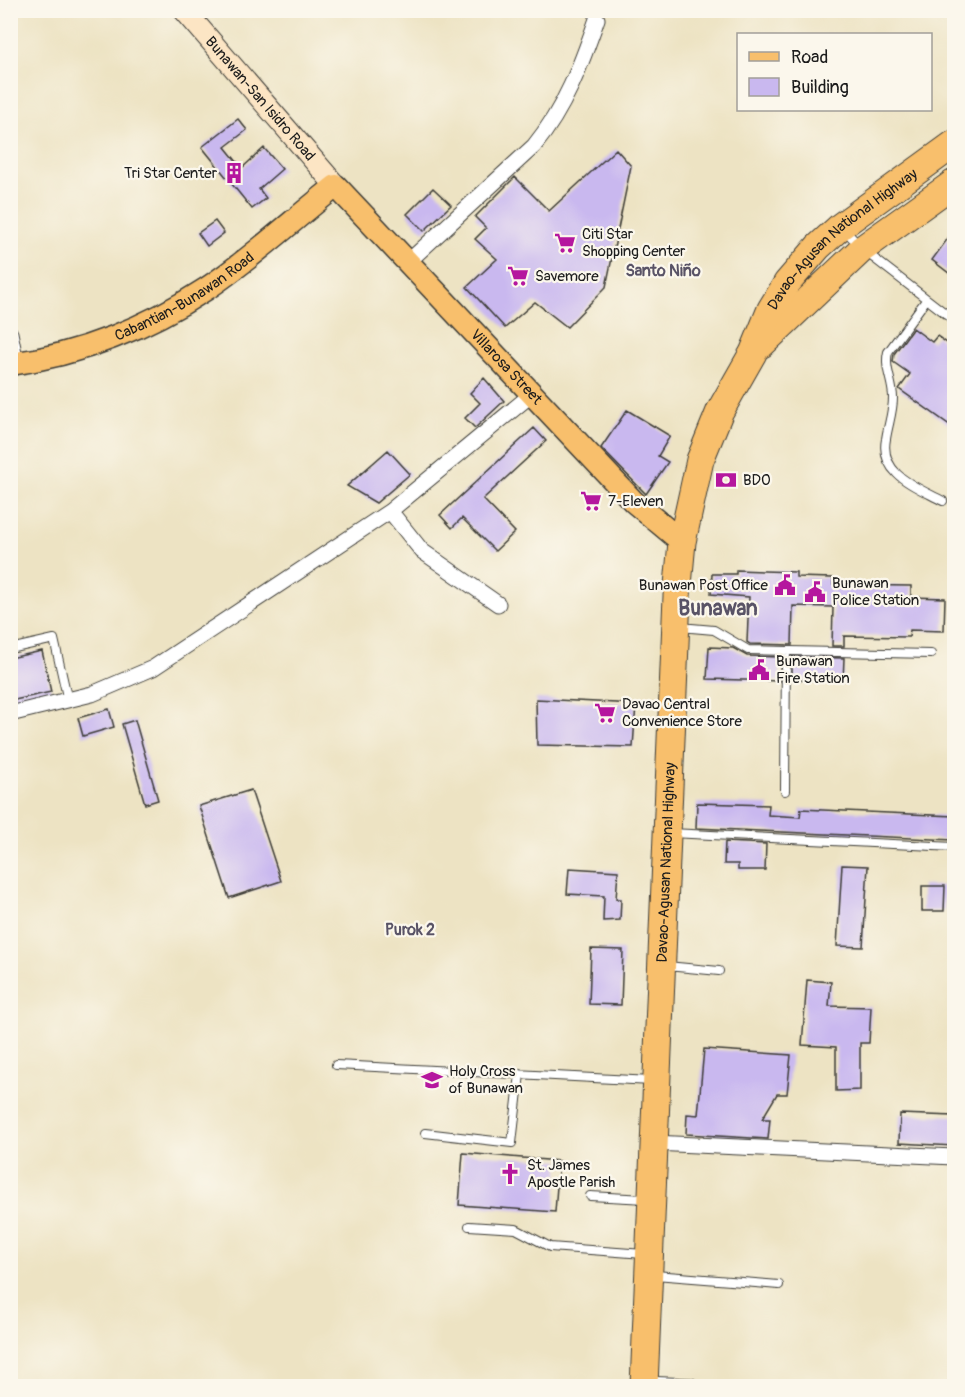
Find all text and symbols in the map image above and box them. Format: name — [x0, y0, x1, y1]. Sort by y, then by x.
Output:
street label: Bunawan-San Isidro Road — [201, 32, 319, 165]
legend — [737, 33, 932, 111]
text: Road — [791, 46, 828, 69]
text: Building — [791, 76, 849, 99]
building icon: Tri Star Center — [222, 161, 246, 185]
place label: Tri Star Center — [124, 164, 218, 183]
street label: Davao-Agusan National Highway — [763, 164, 922, 313]
place label: Citi Star Shopping Center — [582, 225, 686, 261]
supermarket icon: Citi Star Shopping Center — [553, 231, 577, 255]
street label: Cabantian-Bunawan Road — [112, 248, 258, 345]
district label: Santo Niño — [625, 261, 701, 281]
supermarket icon: Savemore — [506, 264, 530, 288]
place label: Savemore — [535, 267, 599, 286]
street label: Villarosa Street — [466, 325, 547, 409]
bank icon: BDO — [714, 468, 738, 492]
place label: BDO — [743, 471, 770, 490]
supermarket icon: 7-Eleven — [579, 489, 603, 513]
place label: 7-Eleven — [608, 492, 663, 511]
public building icon: Bunawan Post Office — [773, 573, 797, 597]
place label: Bunawan Police Station — [832, 574, 919, 610]
place label: Bunawan Post Office — [639, 576, 769, 595]
public building icon: Bunawan Police Station — [803, 580, 827, 604]
district label: Bunawan — [678, 595, 758, 622]
place label: Bunawan Fire Station — [776, 652, 850, 688]
public building icon: Bunawan Fire Station — [747, 658, 771, 682]
place label: Davao Central Convenience Store — [622, 695, 742, 731]
supermarket icon: Davao Central Convenience Store — [593, 701, 617, 725]
street label: Davao-Agusan National Highway — [652, 761, 680, 963]
district label: Purok 2 — [385, 920, 435, 940]
place label: Holy Cross of Bunawan — [449, 1062, 523, 1098]
school or university icon: Holy Cross of Bunawan — [420, 1068, 444, 1092]
place label: St. James Apostle Parish — [527, 1156, 615, 1192]
church icon: St. James Apostle Parish — [498, 1162, 522, 1186]

